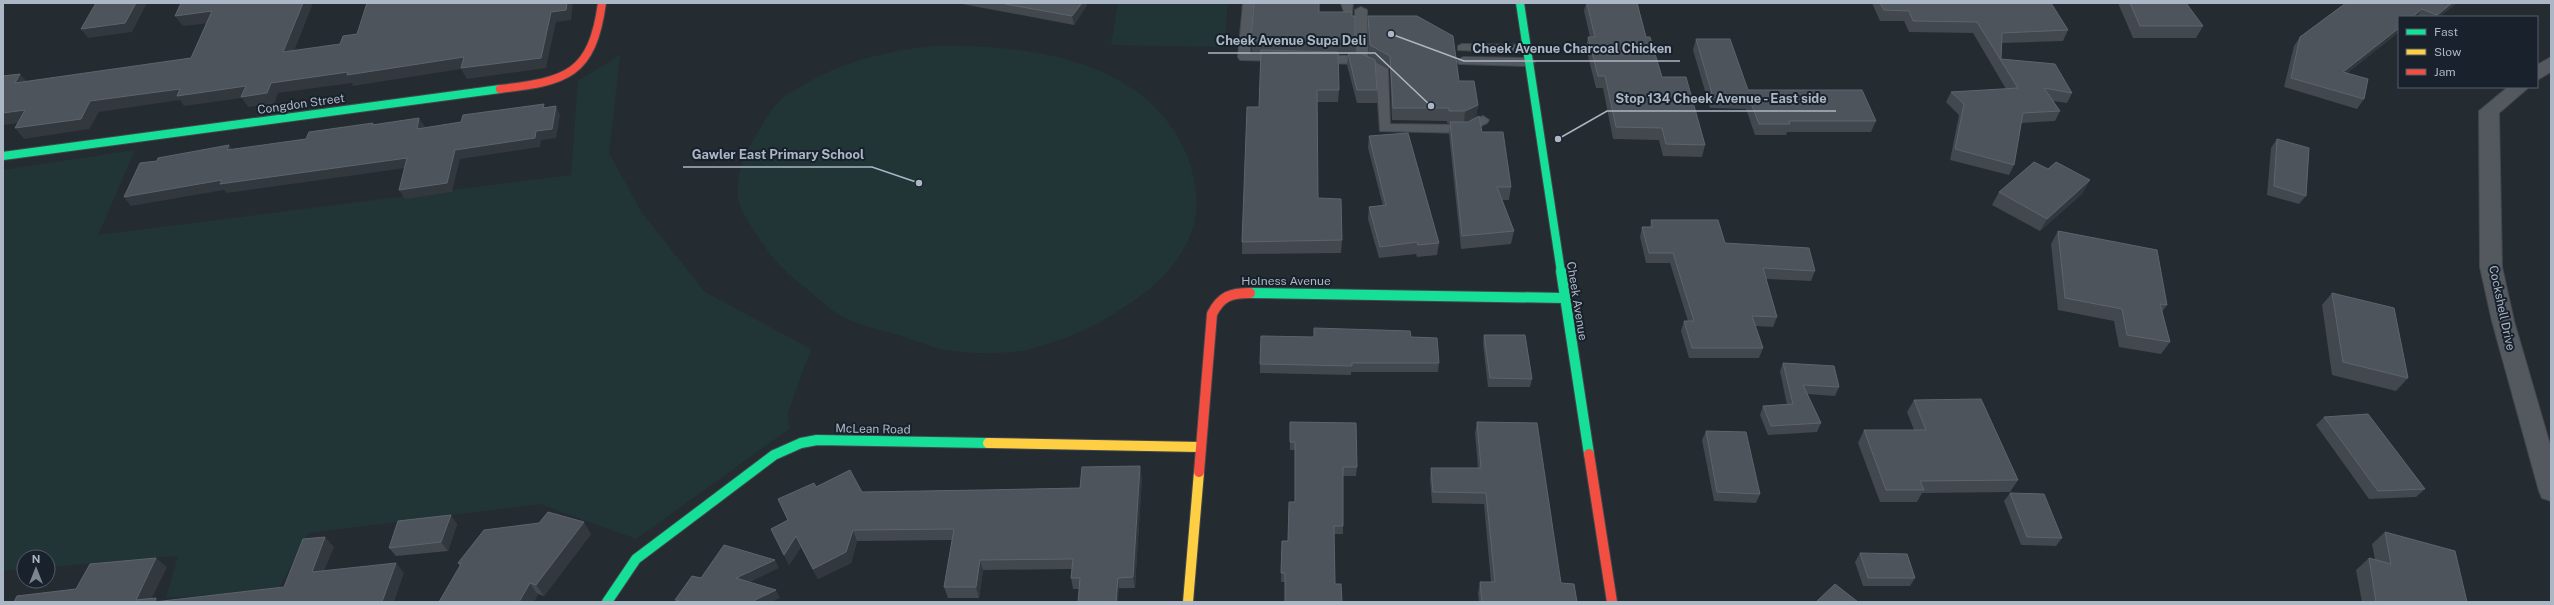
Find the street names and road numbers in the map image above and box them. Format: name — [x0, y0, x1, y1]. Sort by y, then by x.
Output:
street label: Congdon Street — [256, 91, 346, 117]
street label: Cheek Avenue — [1564, 261, 1590, 342]
street label: Cockshell Drive — [2486, 264, 2518, 352]
street label: Holness Avenue — [1241, 274, 1331, 288]
street label: McLean Road — [835, 421, 911, 437]

